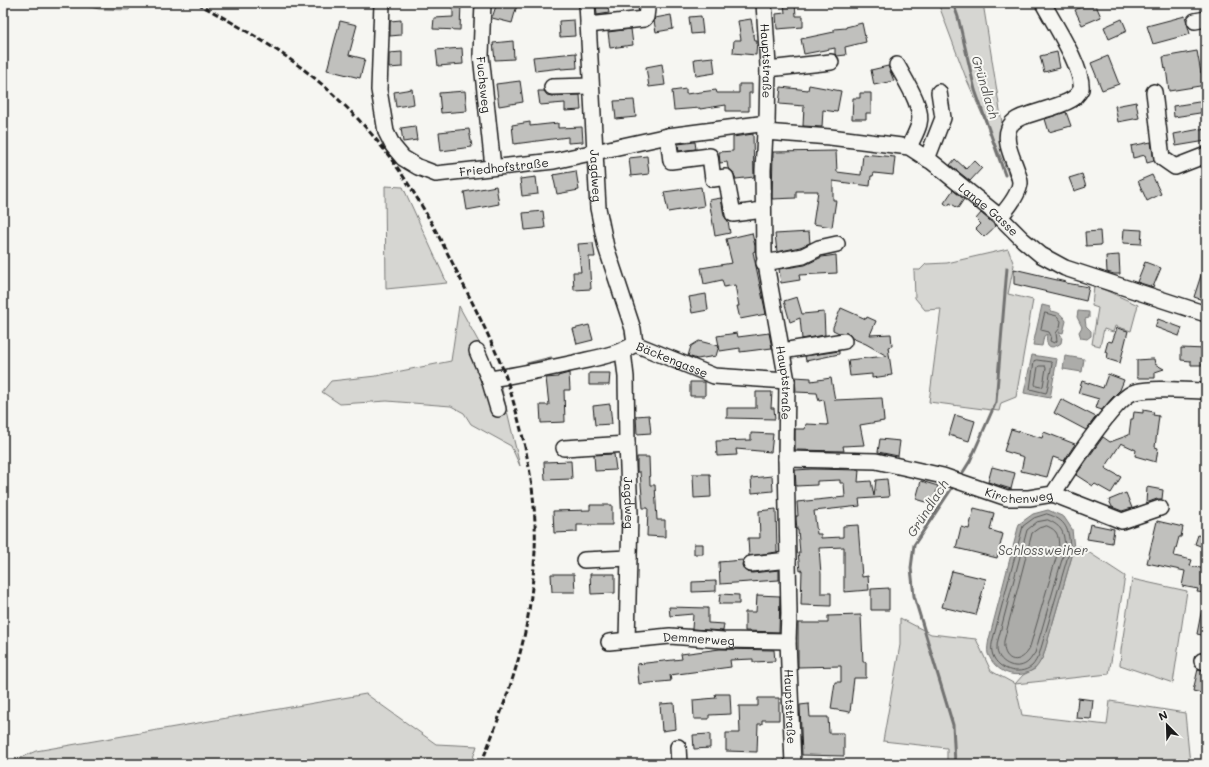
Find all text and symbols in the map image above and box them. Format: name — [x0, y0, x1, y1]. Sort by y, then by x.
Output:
street label: Hauptstraße — [757, 23, 776, 99]
water label: Gründlach — [968, 53, 1004, 121]
street label: Fuchsweg — [473, 56, 495, 114]
street label: Jagdweg — [587, 149, 606, 202]
street label: Friedhofstraße — [458, 154, 549, 179]
street label: Lange Gasse — [955, 179, 1022, 239]
street label: Bäckengasse — [634, 337, 711, 381]
street label: Hauptstraße — [773, 344, 795, 420]
street label: Jagdweg — [620, 476, 638, 529]
water label: Gründlach — [902, 476, 952, 540]
street label: Kirchenweg — [983, 483, 1054, 506]
water label: Schlossweiher — [998, 541, 1088, 558]
street label: Demmerweg — [662, 628, 735, 648]
street label: Hauptstraße — [781, 669, 800, 744]
north arrow — [1147, 705, 1187, 745]
text: N — [1156, 707, 1170, 724]

